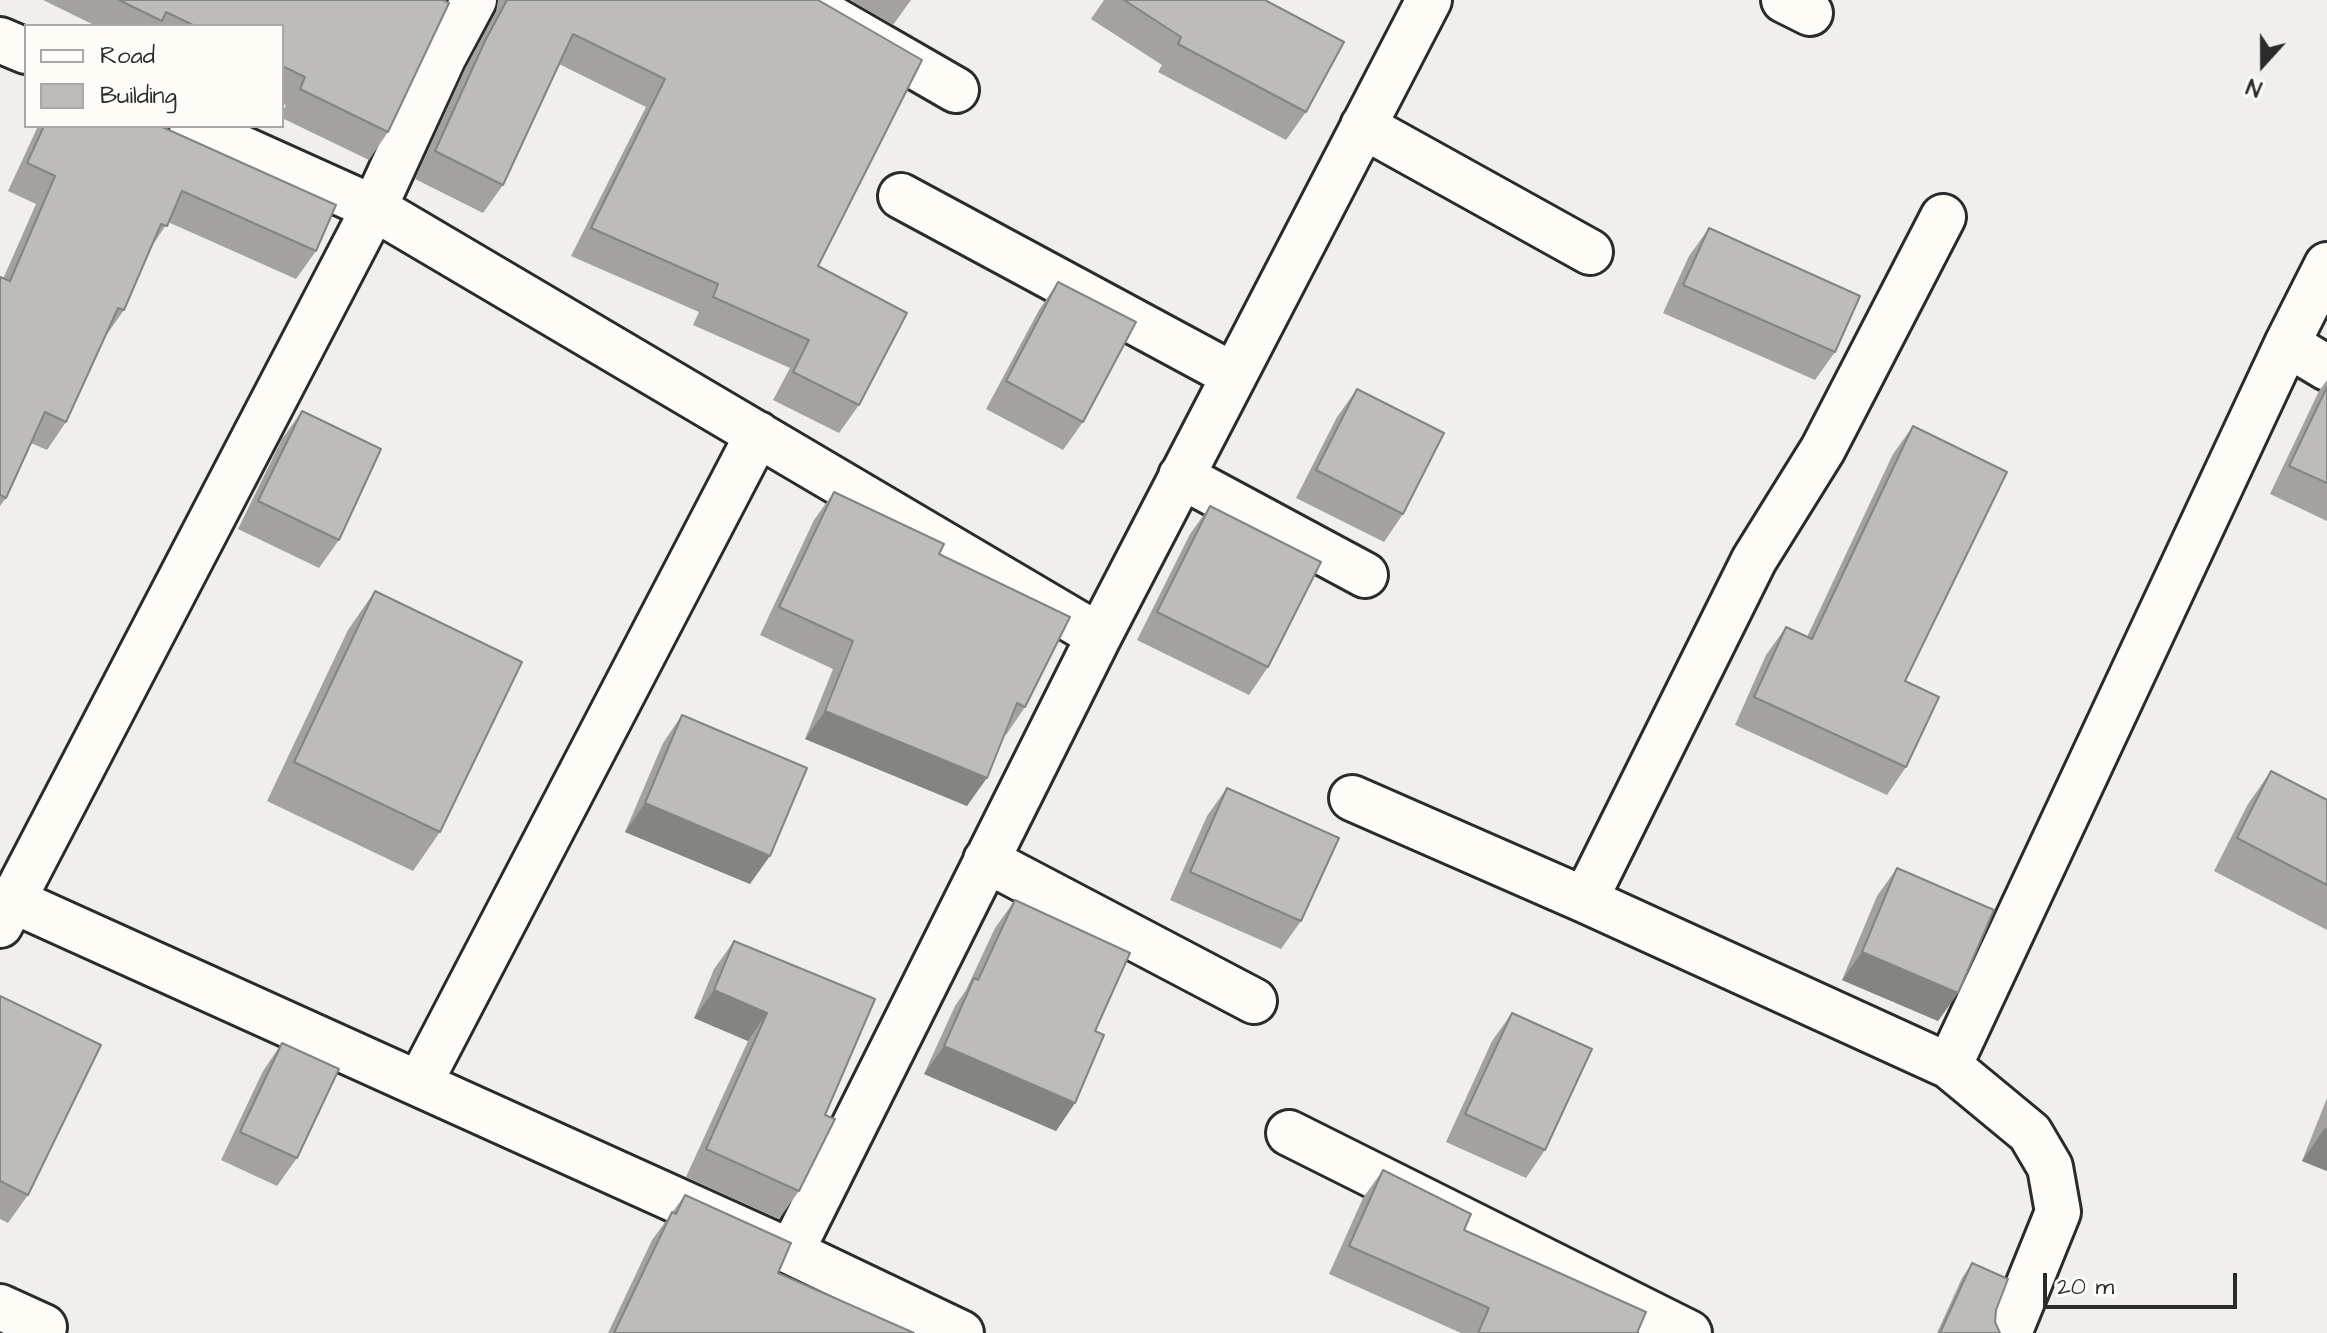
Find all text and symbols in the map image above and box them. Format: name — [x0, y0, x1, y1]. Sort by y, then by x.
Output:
legend — [24, 24, 284, 128]
north arrow — [2223, 24, 2303, 104]
text: Road — [100, 39, 155, 73]
text: N — [2242, 70, 2266, 104]
text: Building — [100, 79, 177, 113]
scale bar — [2047, 1257, 2241, 1307]
text: 20 m — [2057, 1270, 2114, 1304]

